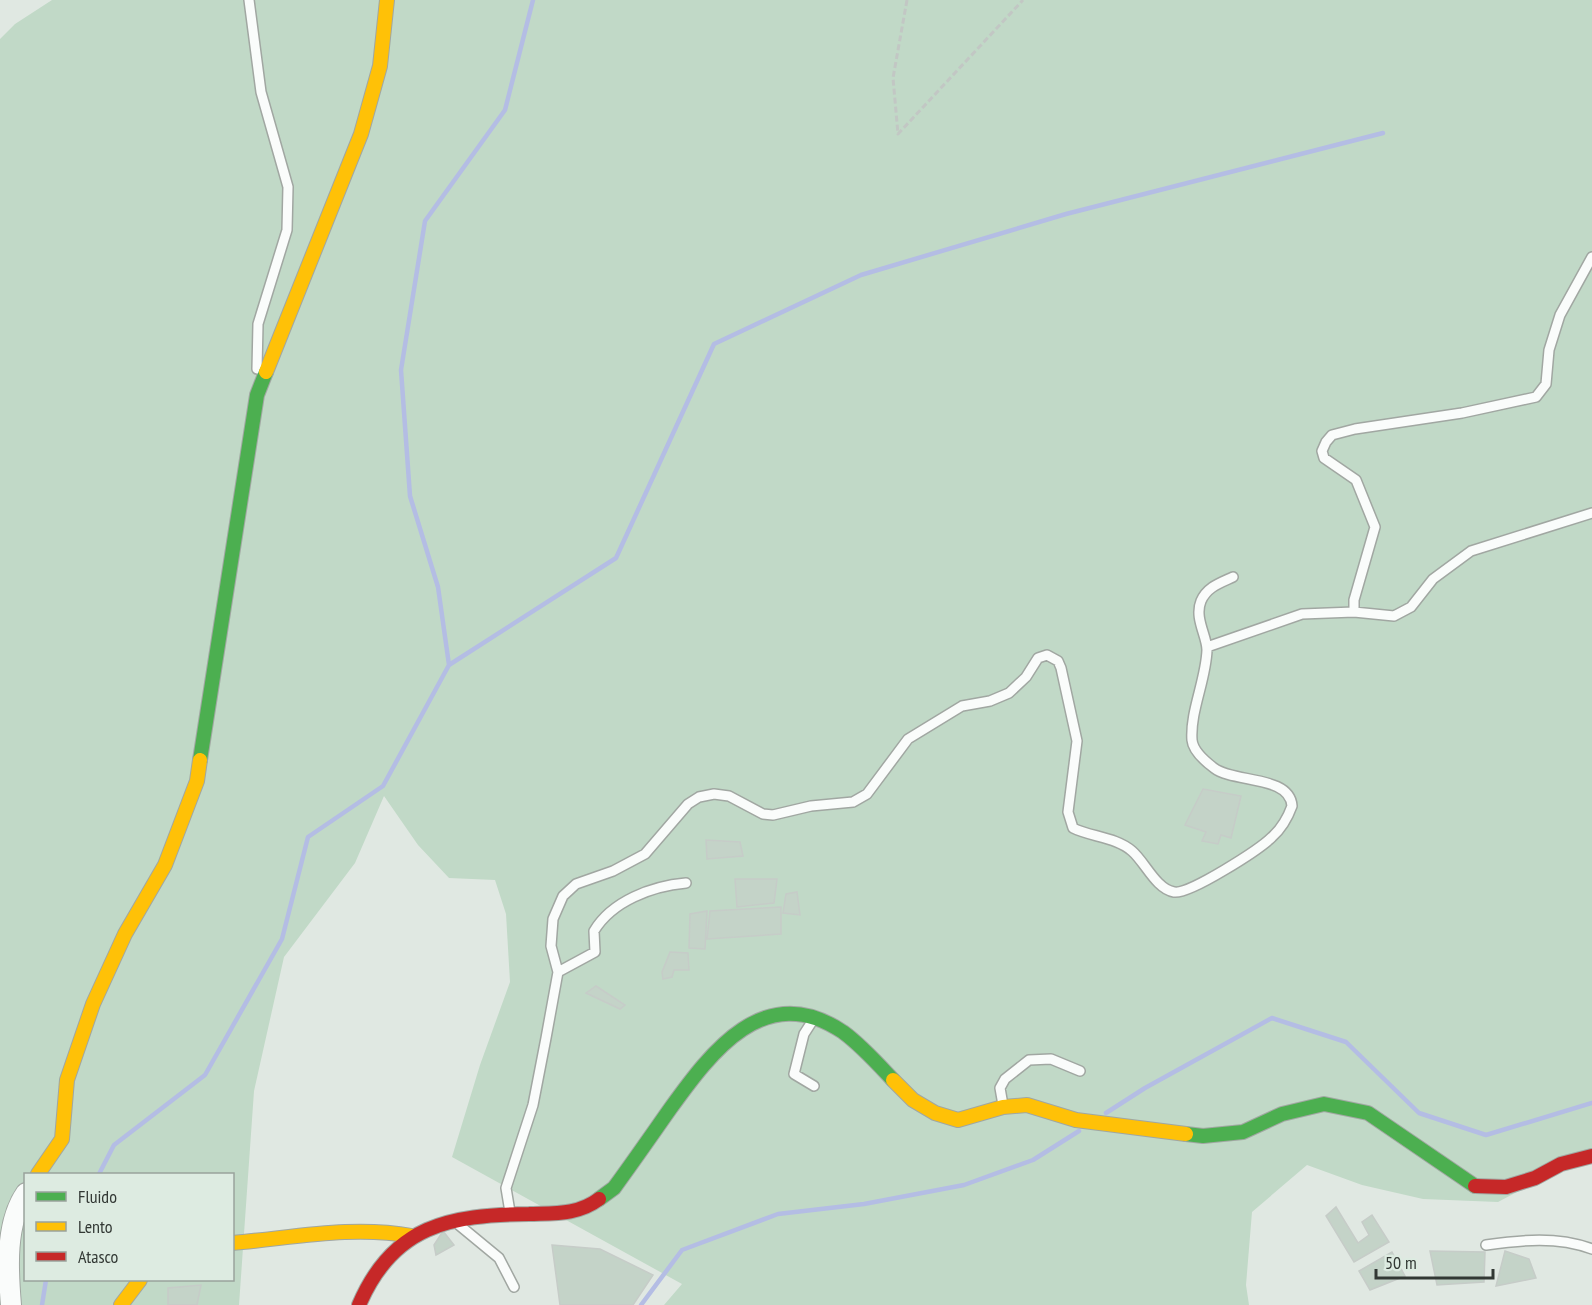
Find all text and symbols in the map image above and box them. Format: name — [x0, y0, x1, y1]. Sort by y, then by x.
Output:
legend — [24, 1173, 234, 1281]
text: Fluido — [78, 1185, 117, 1208]
text: Lento — [78, 1215, 113, 1238]
scale bar — [1376, 1242, 1493, 1280]
text: Atasco — [78, 1245, 119, 1268]
text: 50 m — [1385, 1251, 1417, 1274]

